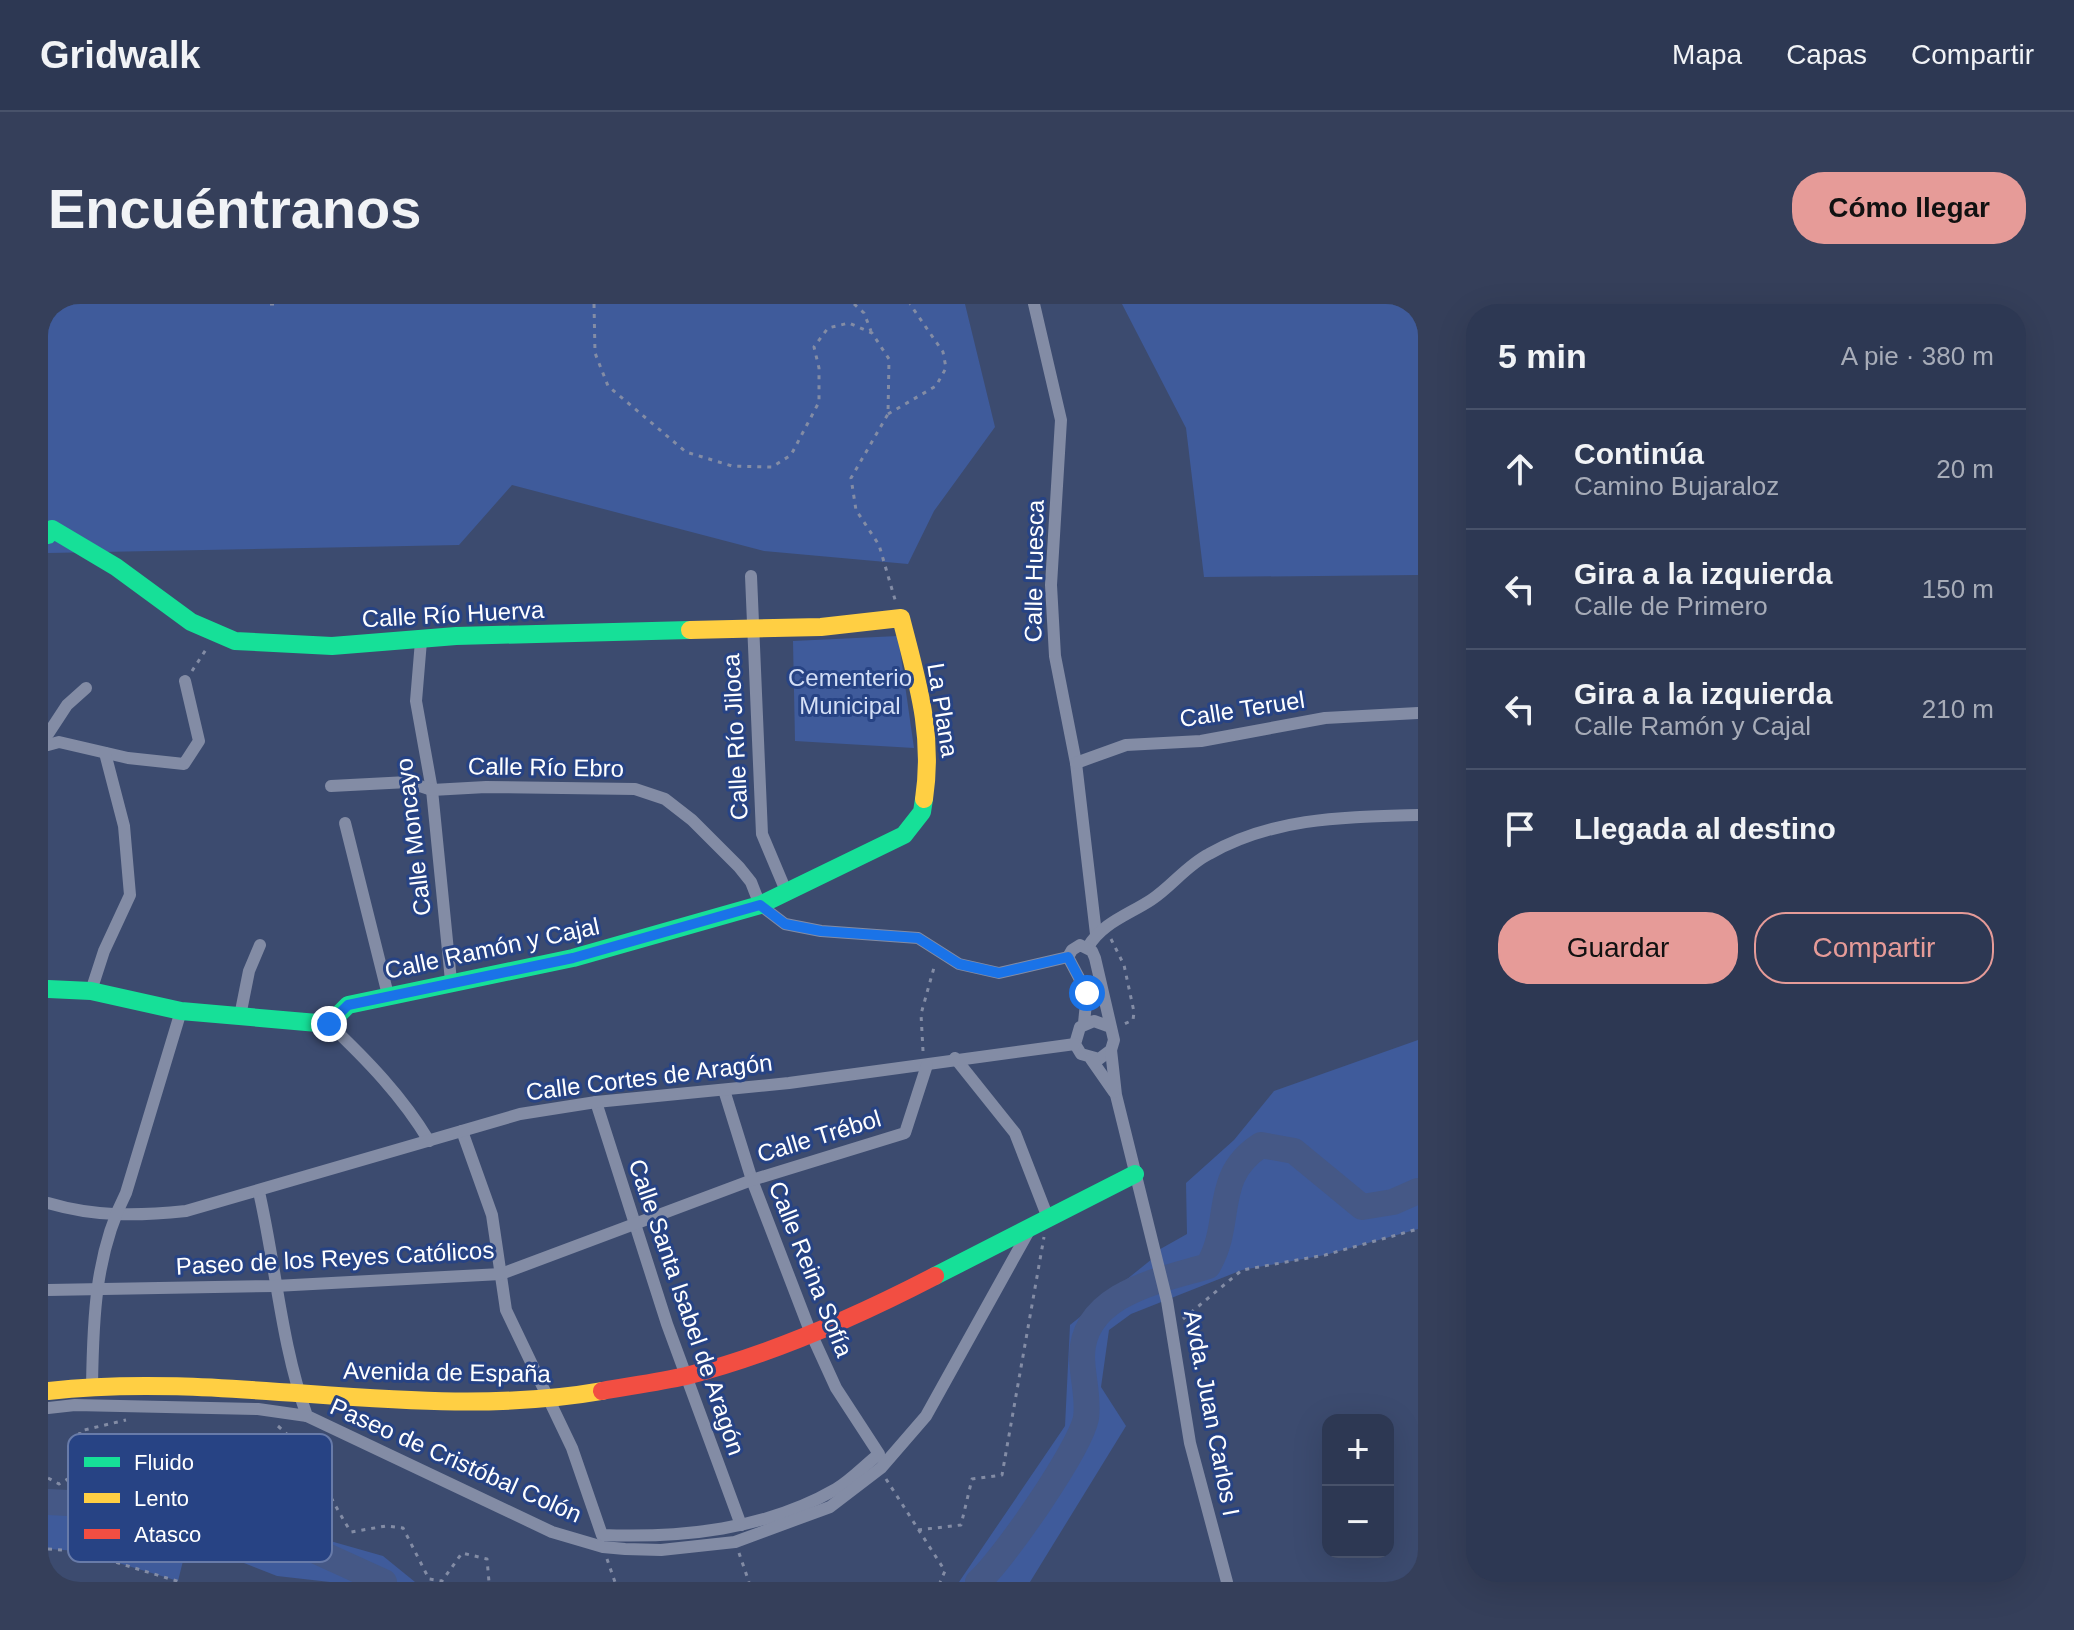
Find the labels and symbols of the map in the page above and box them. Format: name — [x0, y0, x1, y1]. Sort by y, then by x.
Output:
street label: Calle Huesca — [1019, 499, 1049, 643]
street label: Calle Río Huerva — [361, 596, 546, 632]
street label: Calle Río Jiloca — [717, 652, 753, 821]
street label: La Plana — [922, 661, 964, 760]
park label: Cementerio Municipal — [788, 664, 912, 719]
street label: Calle Teruel — [1178, 686, 1306, 732]
street label: Calle Río Ebro — [468, 752, 624, 782]
street label: Calle Moncayo — [390, 757, 436, 917]
street label: Calle Ramón y Cajal — [382, 912, 602, 984]
route start — [1069, 975, 1105, 1011]
route end — [311, 1006, 347, 1042]
street label: Calle Cortes de Aragón — [524, 1048, 774, 1106]
street label: Calle Trébol — [754, 1104, 884, 1168]
street label: Calle Santa Isabel de Aragón — [624, 1156, 750, 1458]
street label: Calle Reina Sofía — [763, 1177, 859, 1361]
street label: Paseo de los Reyes Católicos — [175, 1236, 495, 1280]
street label: Avda. Juan Carlos I — [1179, 1308, 1245, 1518]
street label: Avenida de España — [343, 1357, 552, 1387]
street label: Paseo de Cristóbal Colón — [326, 1392, 586, 1528]
legend — [68, 1434, 332, 1562]
text: Fluido — [134, 1450, 194, 1475]
text: Lento — [134, 1486, 189, 1511]
text: Atasco — [134, 1522, 201, 1547]

